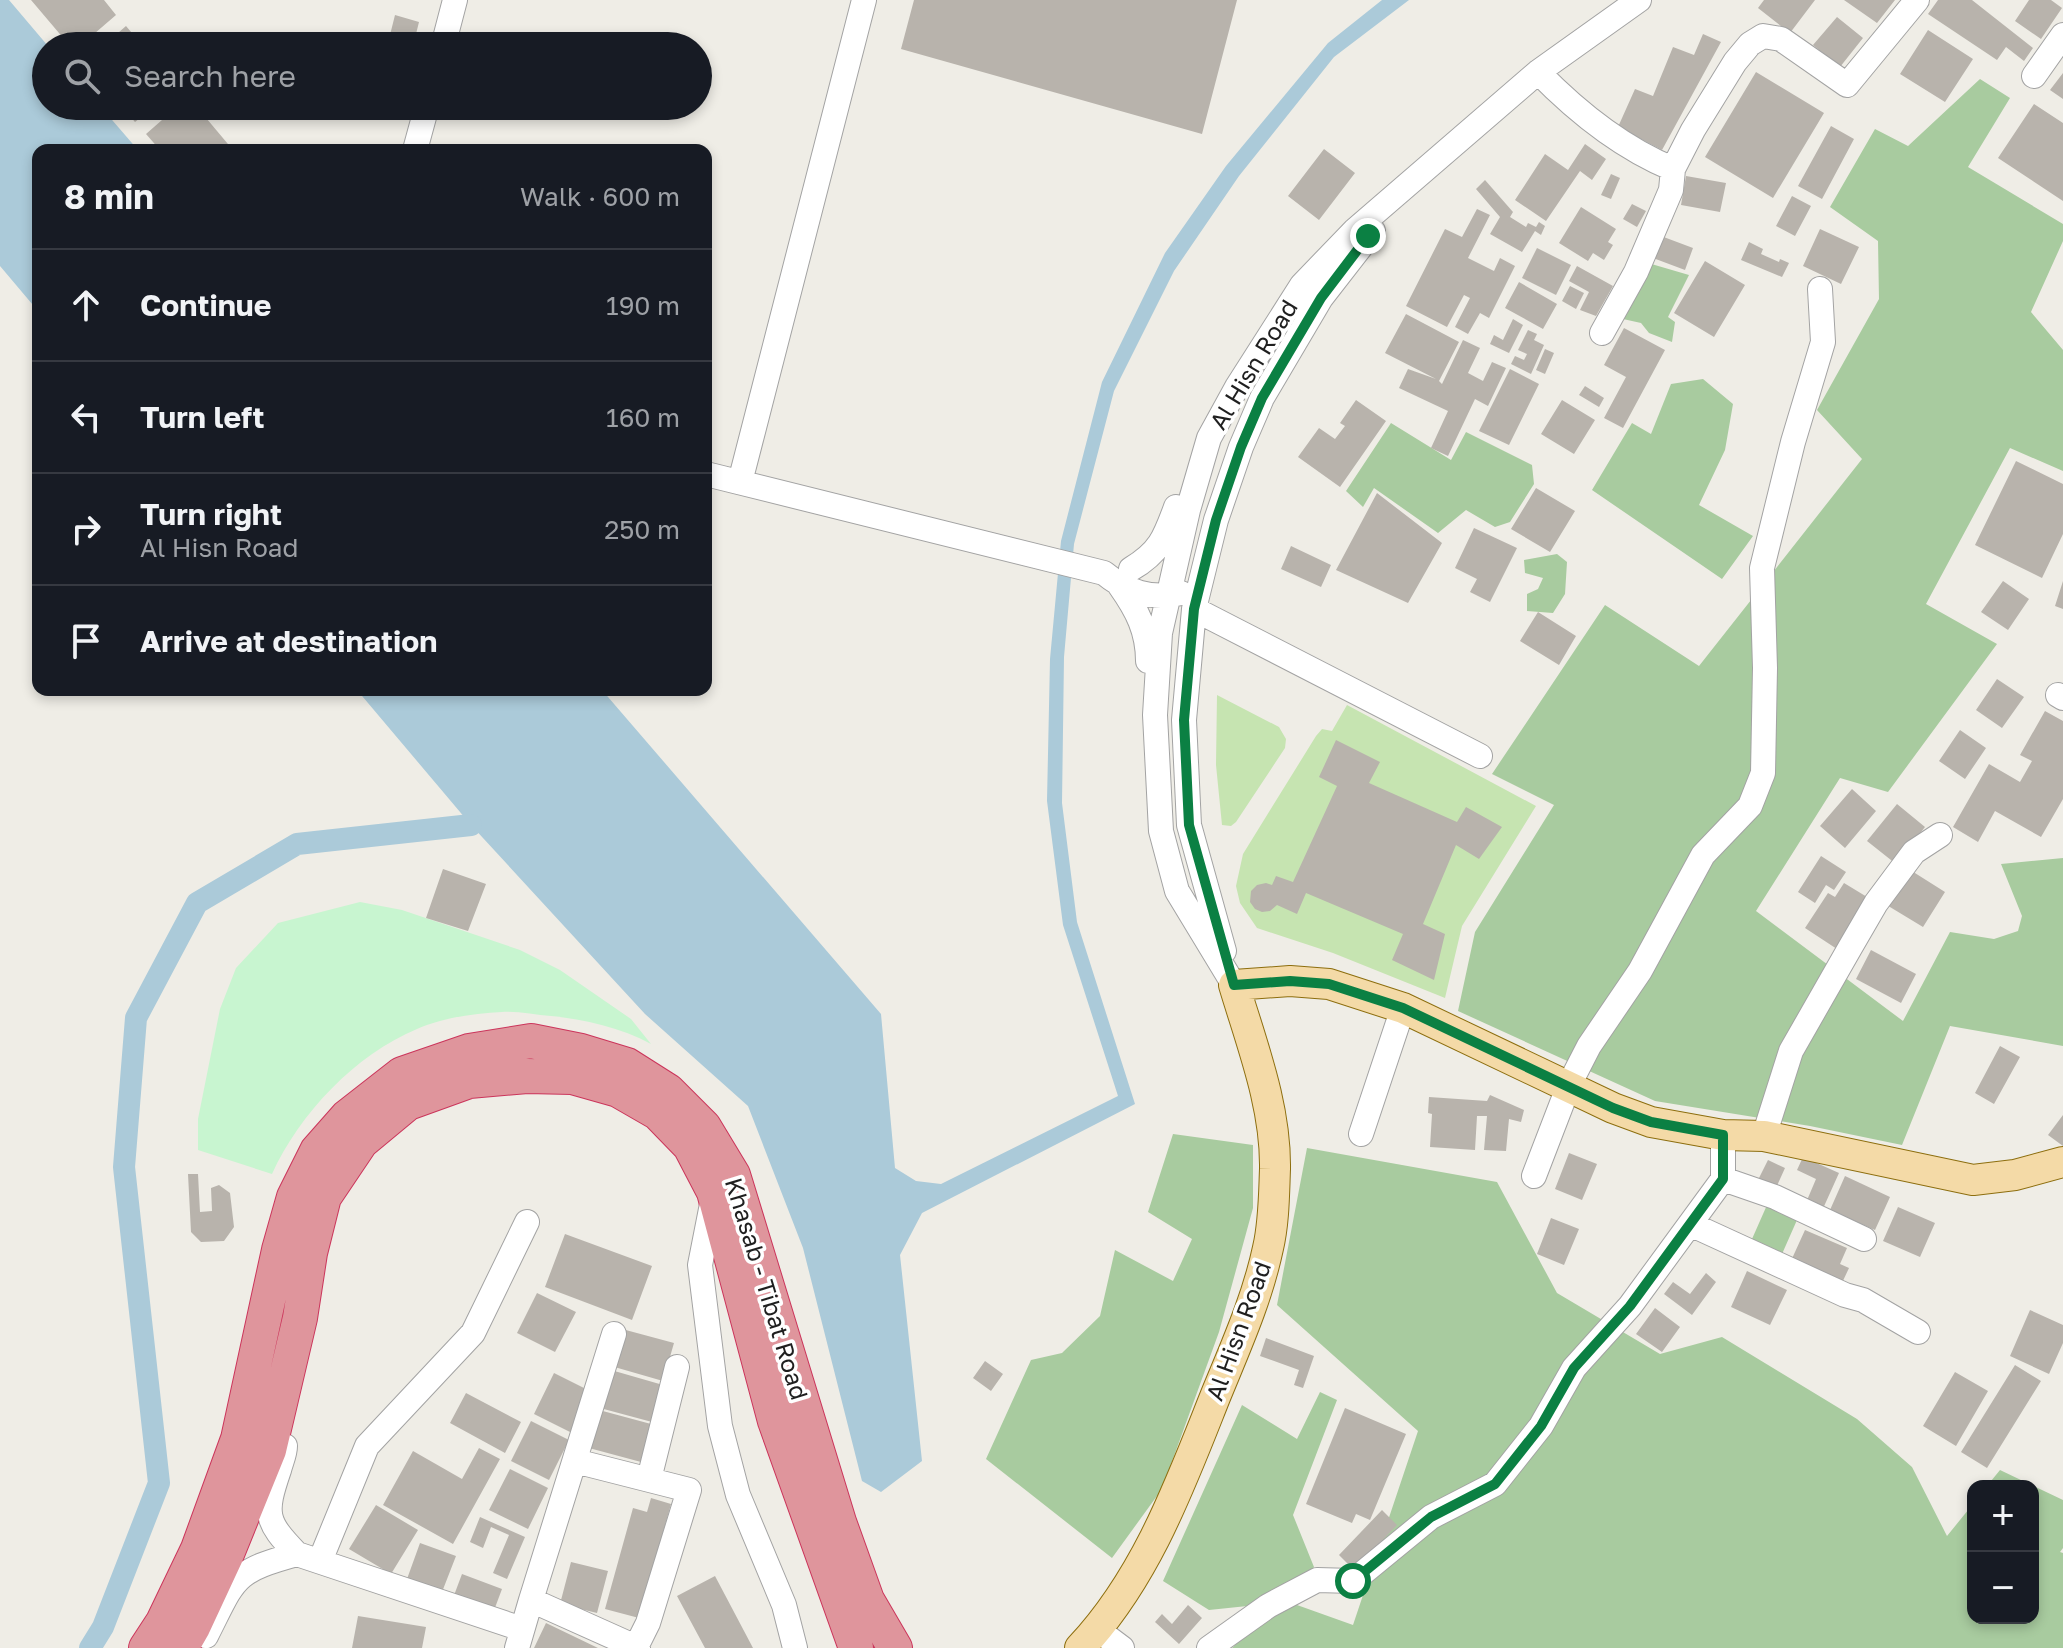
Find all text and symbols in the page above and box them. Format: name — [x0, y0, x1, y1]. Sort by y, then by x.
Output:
search box — [32, 32, 712, 120]
icon: search — [60, 54, 104, 98]
text: Search here — [124, 58, 296, 94]
text: 8 min — [64, 176, 154, 216]
text: Walk · 600 m — [520, 181, 680, 212]
route end — [1350, 218, 1386, 254]
icon: ahead — [64, 283, 108, 327]
text: Continue — [140, 287, 271, 323]
text: 190 m — [606, 290, 680, 321]
street label: Al Hisn Road — [1203, 294, 1303, 434]
icon: left — [64, 395, 108, 439]
text: Turn left — [140, 399, 265, 435]
text: 160 m — [606, 402, 680, 433]
text: Turn right — [140, 496, 282, 532]
icon: right — [64, 507, 108, 551]
text: 250 m — [604, 514, 680, 545]
text: Al Hisn Road — [140, 532, 298, 563]
icon: arrive — [64, 619, 108, 663]
text: Arrive at destination — [140, 623, 437, 659]
street label: Khasab - Tibat Road — [720, 1174, 815, 1403]
street label: Al Hisn Road — [1199, 1257, 1276, 1404]
map controls — [1967, 1480, 2039, 1624]
button: + — [1967, 1480, 2039, 1552]
button: − — [1967, 1552, 2039, 1624]
route start — [1335, 1563, 1371, 1599]

